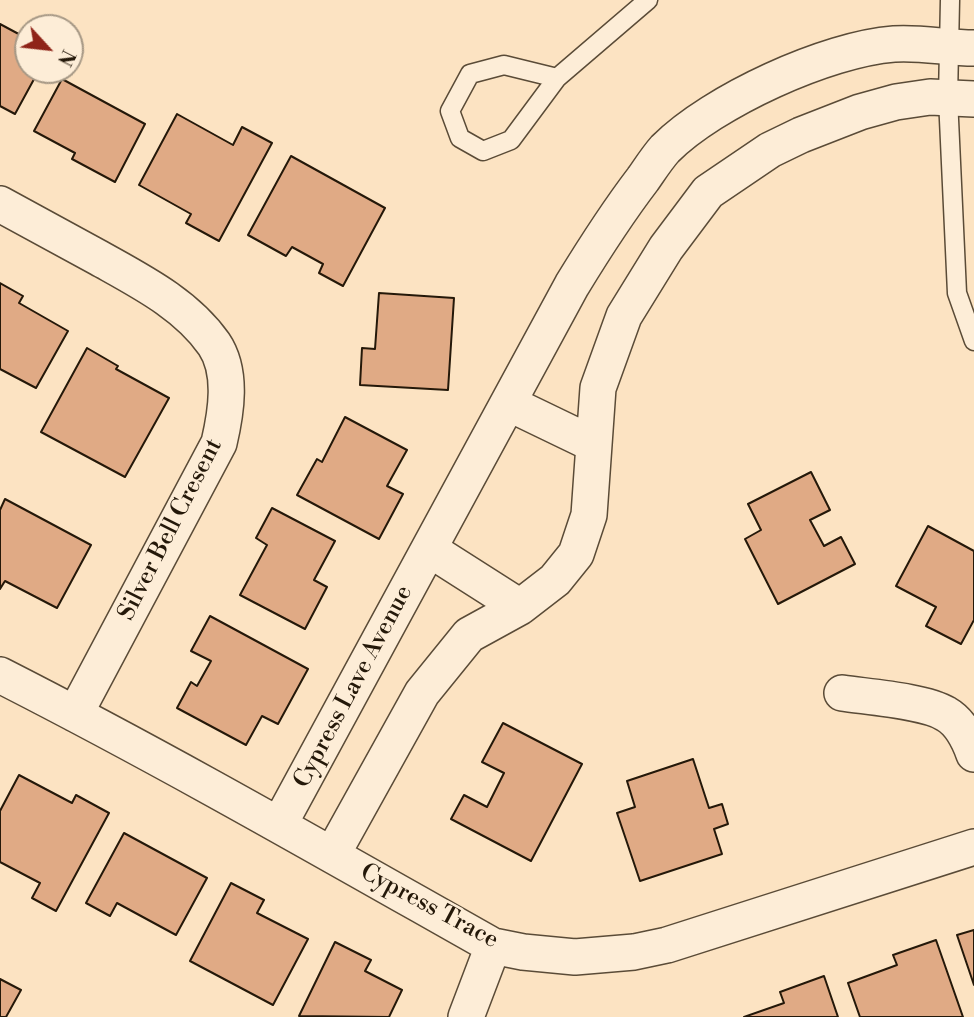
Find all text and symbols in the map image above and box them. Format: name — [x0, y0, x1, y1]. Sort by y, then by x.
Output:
north arrow — [14, 14, 84, 84]
text: N — [52, 45, 80, 70]
street label: Silver Bell Cresent — [113, 434, 229, 626]
street label: Cypress Lave Avenue — [288, 581, 420, 793]
street label: Cypress Trace — [355, 859, 503, 955]

